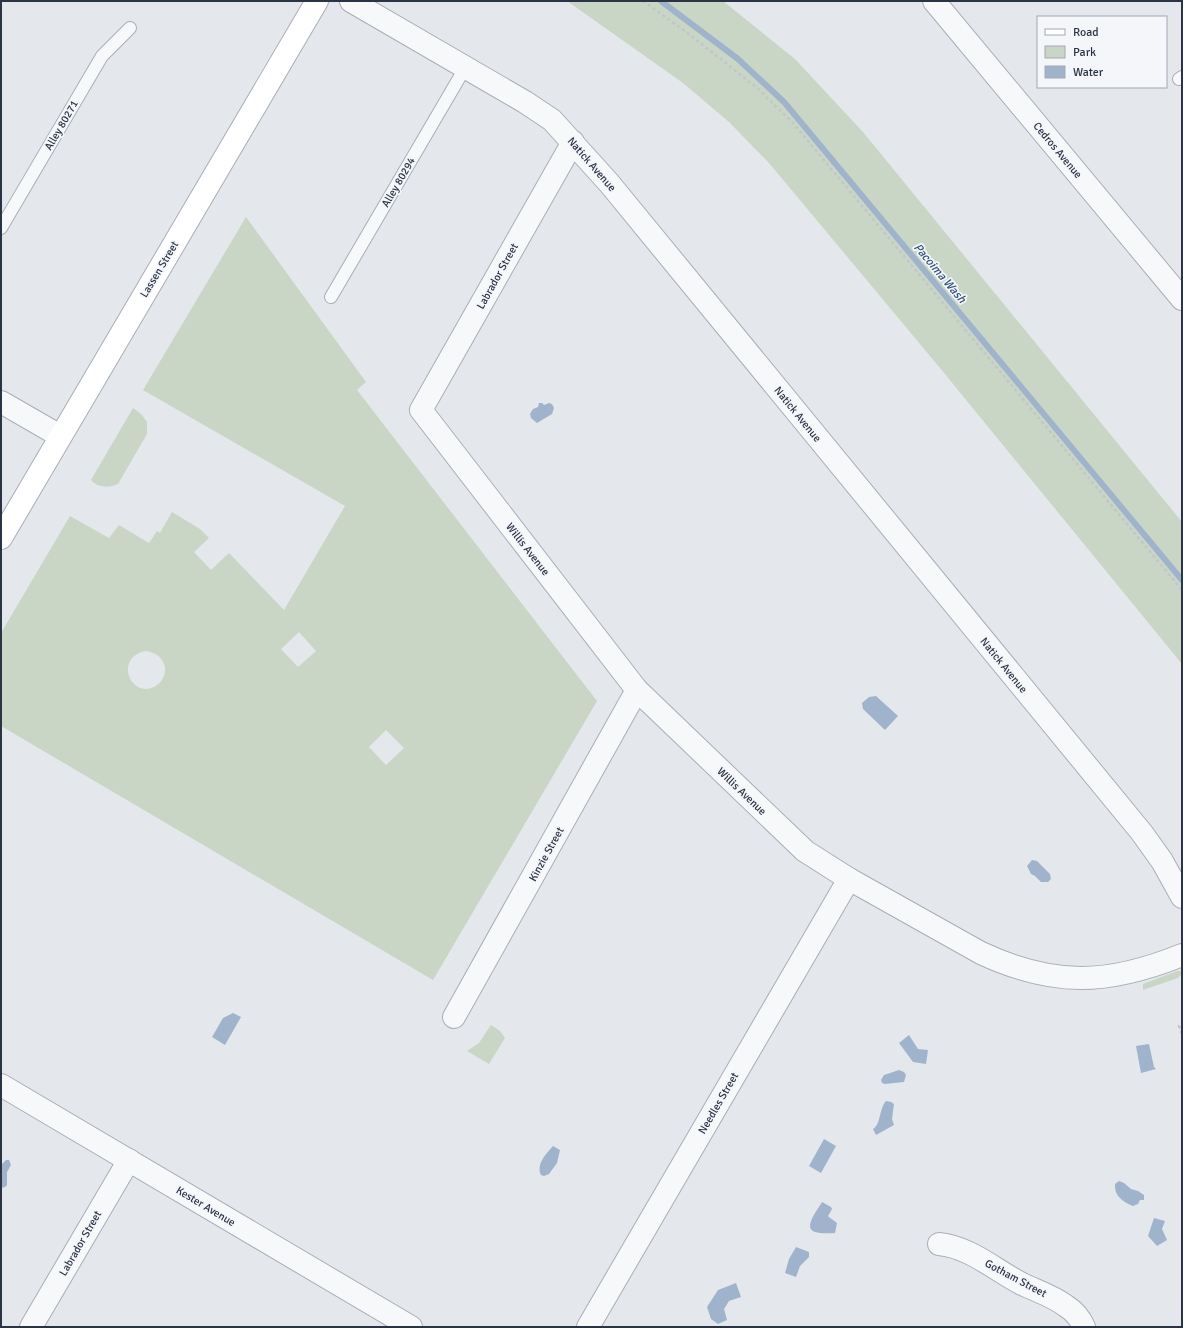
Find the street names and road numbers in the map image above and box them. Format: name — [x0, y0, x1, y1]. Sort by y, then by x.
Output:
street label: Alley 80271 — [42, 98, 81, 153]
street label: Cedros Avenue — [1030, 120, 1085, 181]
street label: Natick Avenue — [565, 135, 619, 194]
street label: Alley 80294 — [379, 155, 418, 210]
street label: Lassen Street — [138, 239, 181, 300]
street label: Labrador Street — [474, 241, 521, 311]
street label: Natick Avenue — [771, 384, 824, 445]
street label: Willis Avenue — [503, 520, 552, 578]
street label: Natick Avenue — [977, 635, 1030, 696]
street label: Willis Avenue — [714, 765, 769, 818]
street label: Kinzie Street — [526, 825, 567, 884]
street label: Needles Street — [696, 1070, 741, 1136]
street label: Kester Avenue — [174, 1184, 238, 1229]
street label: Labrador Street — [57, 1208, 104, 1278]
street label: Gotham Street — [983, 1257, 1049, 1300]

